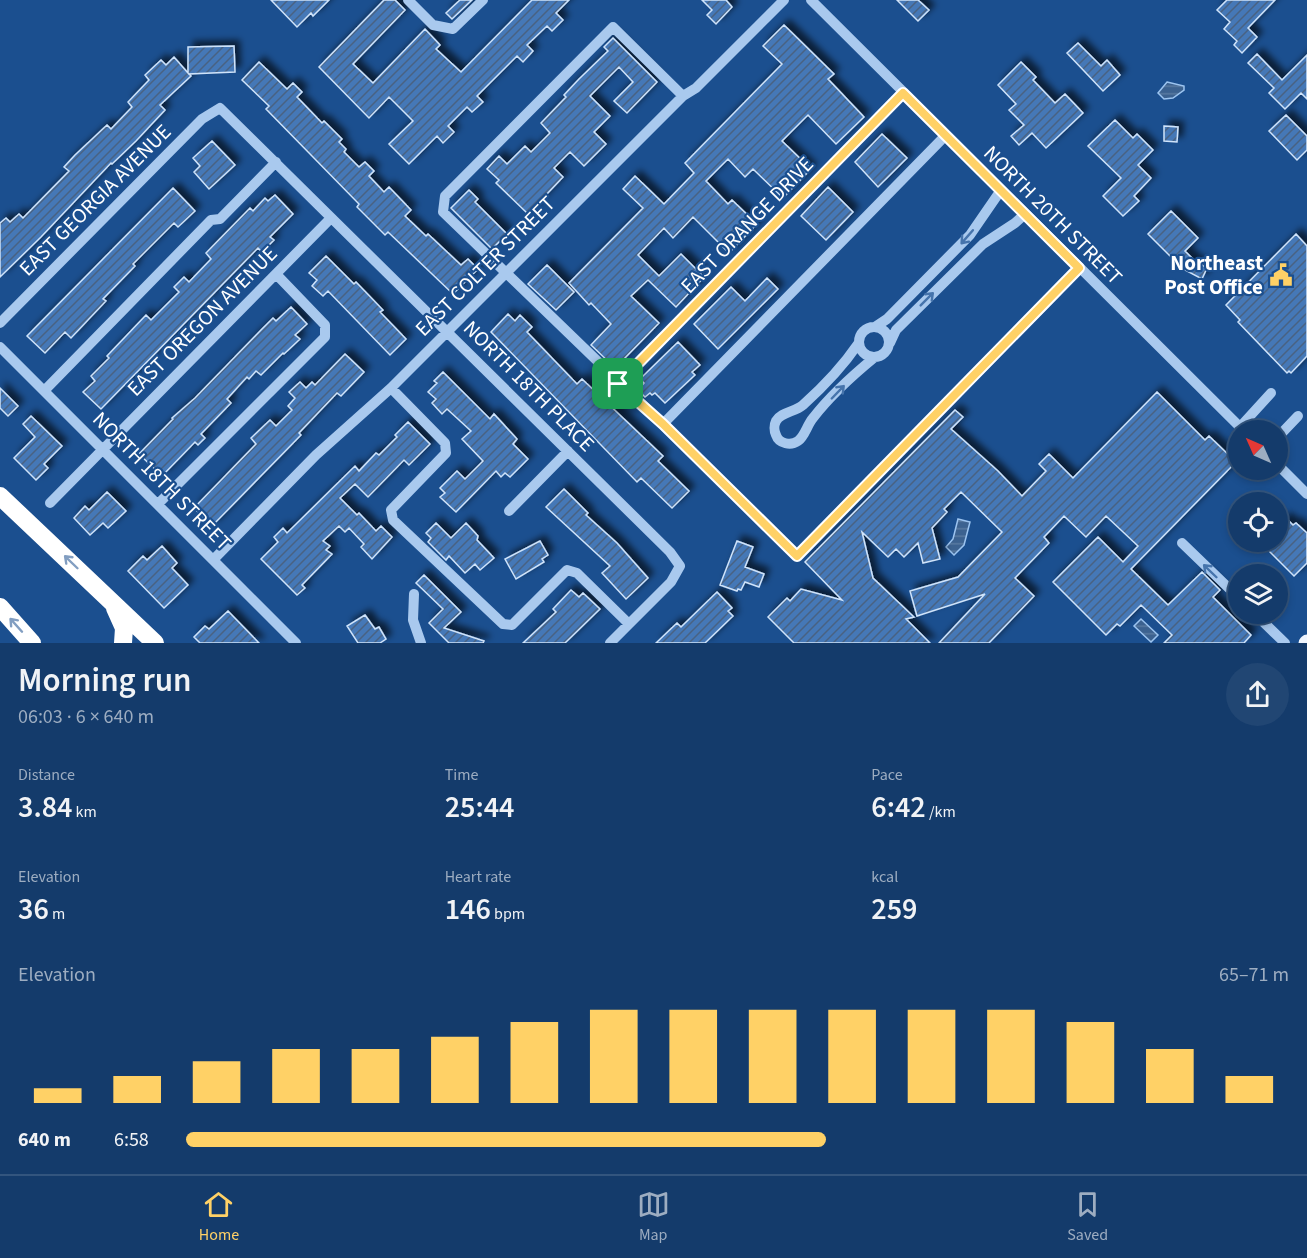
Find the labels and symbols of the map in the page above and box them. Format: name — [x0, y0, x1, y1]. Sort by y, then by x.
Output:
street label: EAST GEORGIA AVENUE — [12, 117, 178, 283]
street label: NORTH 20TH STREET — [977, 139, 1129, 291]
street label: EAST ORANGE DRIVE — [674, 150, 820, 300]
street label: EAST COLTER STREET — [408, 189, 562, 343]
one-way arrow — [960, 229, 974, 244]
street label: EAST OREGON AVENUE — [120, 239, 284, 403]
place label: Northeast Post Office — [1164, 248, 1263, 302]
public building icon: Northeast Post Office — [1268, 262, 1294, 288]
one-way arrow — [920, 292, 935, 306]
street label: NORTH 18TH PLACE — [457, 314, 601, 458]
pin — [592, 358, 643, 409]
one-way arrow — [831, 384, 845, 399]
street label: NORTH 18TH STREET — [86, 405, 238, 557]
north arrow — [1228, 420, 1288, 480]
one-way arrow — [64, 555, 79, 570]
one-way arrow — [1203, 563, 1218, 578]
one-way arrow — [9, 618, 23, 633]

